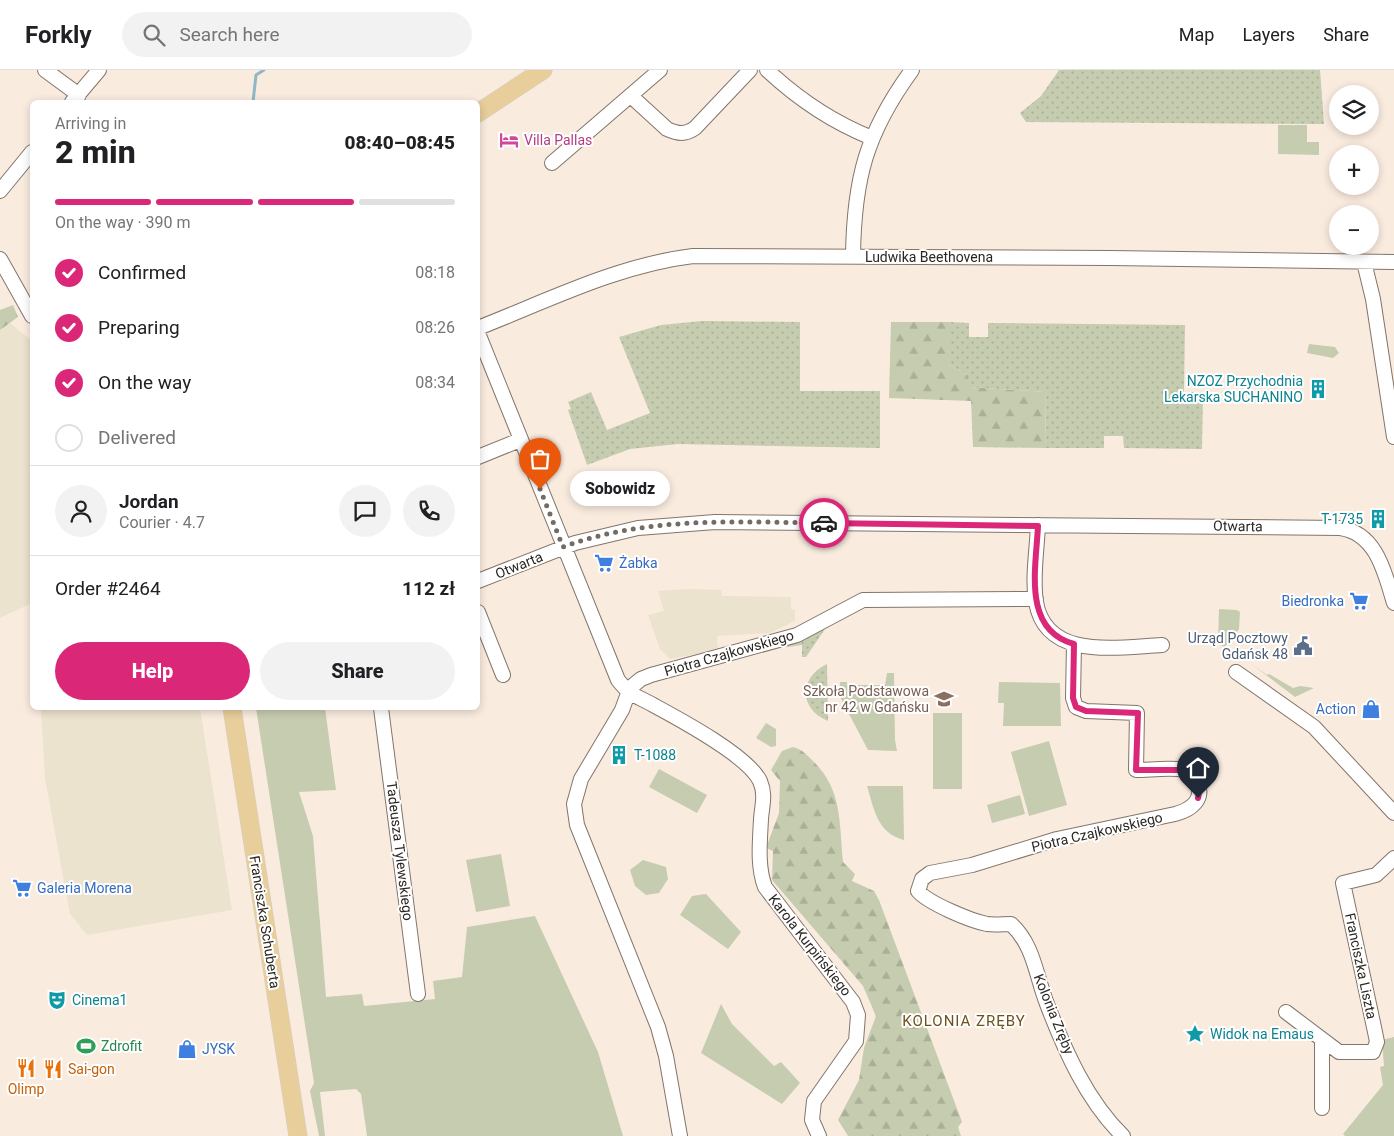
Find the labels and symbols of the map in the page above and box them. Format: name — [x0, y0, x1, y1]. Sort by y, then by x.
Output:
hotel icon: Villa Pallas — [498, 129, 520, 151]
place label: Villa Pallas — [524, 132, 592, 148]
street label: Ludwika Beethovena — [865, 249, 993, 265]
place label: NZOZ Przychodnia Lekarska SUCHANINO — [1164, 373, 1303, 405]
building icon: NZOZ Przychodnia Lekarska SUCHANINO — [1307, 378, 1329, 400]
pin — [519, 438, 561, 489]
callout: Sobowidz — [570, 472, 670, 506]
courier — [799, 498, 849, 548]
building icon: T-1735 — [1367, 508, 1389, 530]
place label: T-1735 — [1321, 511, 1363, 527]
street label: Otwarta — [1213, 518, 1263, 534]
street label: Otwarta — [493, 548, 545, 582]
supermarket icon: Żabka — [593, 552, 615, 574]
place label: Żabka — [619, 555, 658, 571]
supermarket icon: Biedronka — [1348, 590, 1370, 612]
place label: Biedronka — [1282, 593, 1344, 609]
street label: Piotra Czajkowskiego — [662, 627, 796, 679]
place label: Urząd Pocztowy Gdańsk 48 — [1188, 630, 1288, 662]
public building icon: Urząd Pocztowy Gdańsk 48 — [1292, 635, 1314, 657]
place label: Szkoła Podstawowa nr 42 w Gdańsku — [803, 683, 929, 715]
school or university icon: Szkoła Podstawowa nr 42 w Gdańsku — [933, 688, 955, 710]
shop icon: Action — [1360, 698, 1382, 720]
place label: Action — [1316, 701, 1356, 717]
building icon: T-1088 — [608, 744, 630, 766]
place label: T-1088 — [634, 747, 676, 763]
pin — [1177, 747, 1219, 798]
street label: Tadeusza Tylewskiego — [384, 781, 416, 921]
street label: Piotra Czajkowskiego — [1030, 809, 1164, 855]
street label: Franciszka Schuberta — [247, 855, 283, 989]
supermarket icon: Galeria Morena — [11, 877, 33, 899]
place label: Galeria Morena — [37, 880, 132, 896]
street label: Karola Kurpińskiego — [765, 891, 855, 999]
street label: Franciszka Liszta — [1342, 912, 1380, 1020]
street label: Kolonia Zręby — [1031, 972, 1077, 1057]
theatre icon: Cinema1 — [46, 989, 68, 1011]
place label: Cinema1 — [72, 992, 127, 1008]
district label: KOLONIA ZRĘBY — [902, 1012, 1026, 1030]
place icon: Widok na Emaus — [1184, 1023, 1206, 1045]
place label: Widok na Emaus — [1210, 1026, 1314, 1042]
sports icon: Zdrofit — [75, 1035, 97, 1057]
place label: Zdrofit — [101, 1038, 142, 1054]
shop icon: JYSK — [176, 1038, 198, 1060]
place label: JYSK — [202, 1041, 235, 1057]
restaurant icon: Olimp — [15, 1057, 37, 1079]
restaurant icon: Sai-gon — [42, 1058, 64, 1080]
place label: Sai-gon — [68, 1061, 115, 1077]
place label: Olimp — [8, 1081, 44, 1097]

